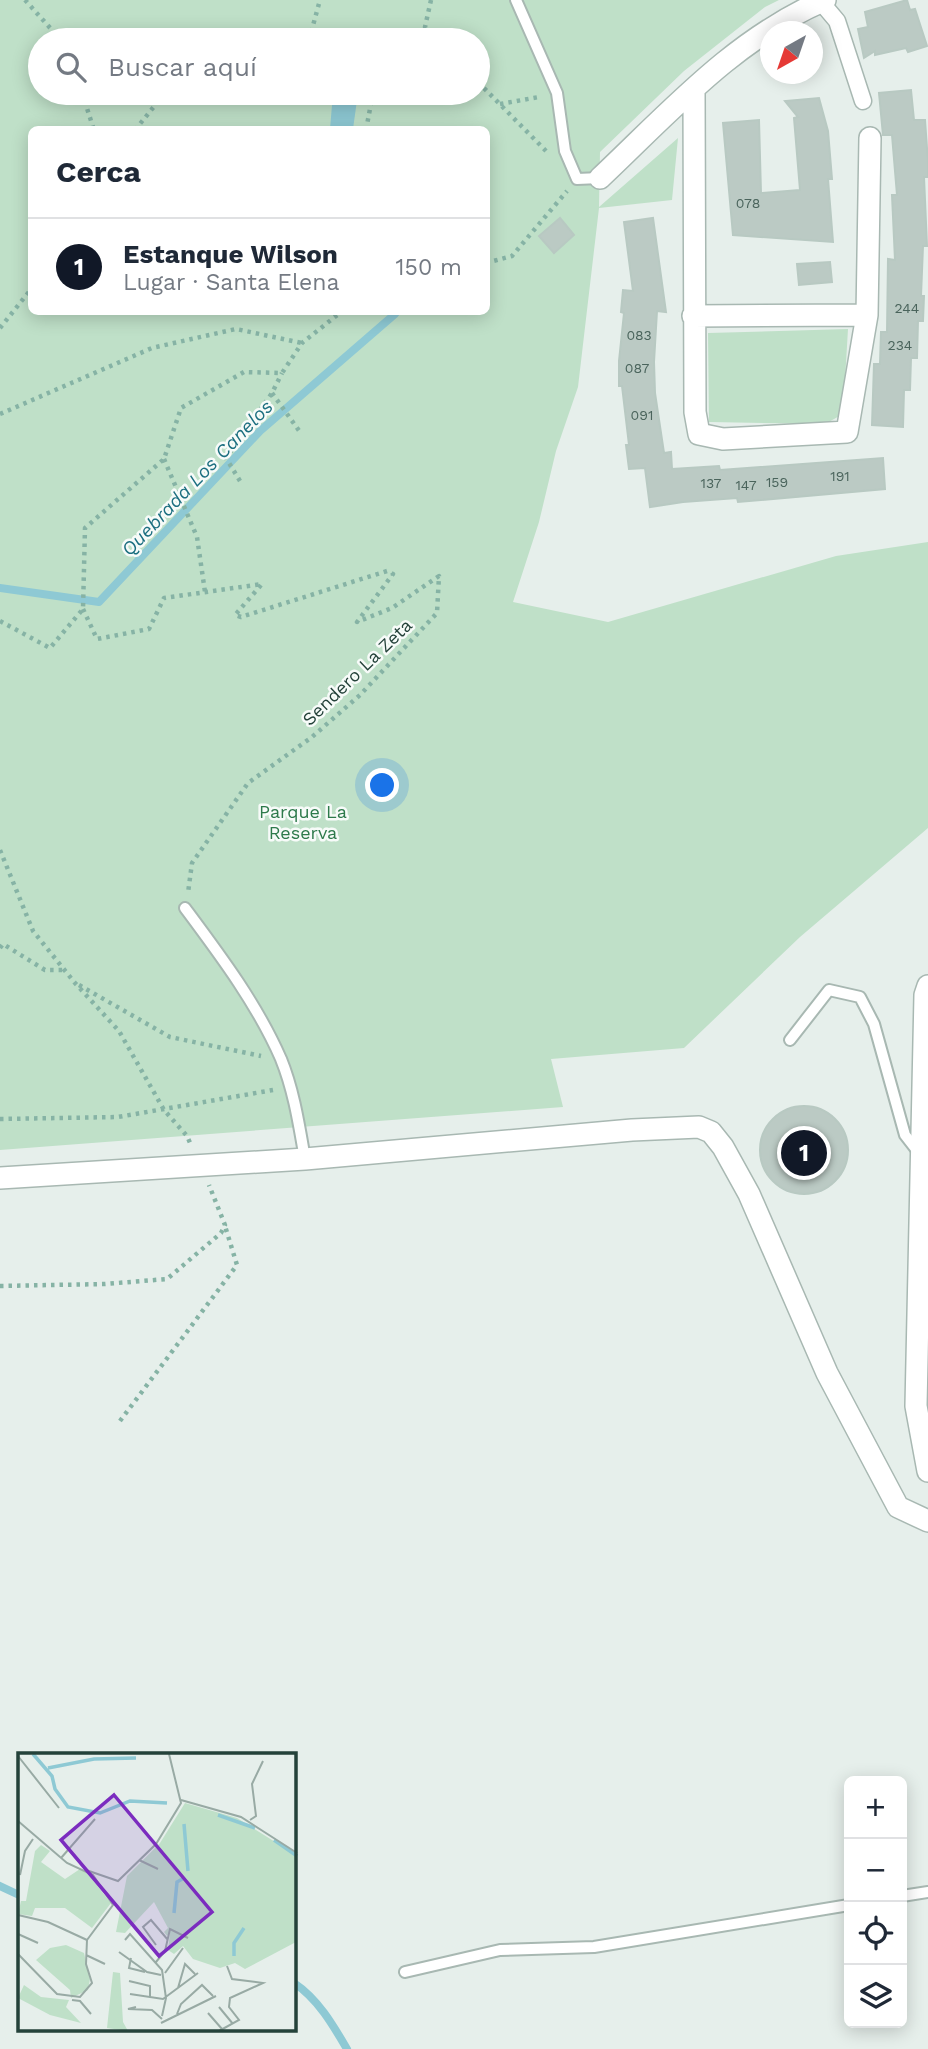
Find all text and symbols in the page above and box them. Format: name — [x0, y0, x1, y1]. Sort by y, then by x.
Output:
north arrow — [760, 21, 823, 84]
search box — [28, 28, 490, 105]
icon: search — [52, 48, 90, 86]
text: Buscar aquí — [108, 52, 257, 82]
text: Cerca — [56, 154, 141, 189]
house number: 078 — [736, 195, 760, 211]
text: Estanque Wilson — [123, 239, 338, 269]
text: 1 — [74, 254, 84, 281]
text: 150 m — [396, 254, 462, 281]
text: Lugar · Santa Elena — [123, 269, 340, 296]
house number: 244 — [895, 300, 919, 316]
house number: 083 — [626, 327, 652, 343]
house number: 234 — [888, 337, 912, 353]
house number: 087 — [625, 360, 649, 376]
water label: Quebrada Los Canelos — [116, 395, 278, 561]
house number: 091 — [631, 407, 653, 423]
house number: 191 — [830, 468, 850, 484]
house number: 159 — [766, 474, 788, 490]
house number: 137 — [701, 475, 722, 491]
house number: 147 — [735, 477, 757, 493]
street label: Sendero La Zeta — [298, 614, 416, 730]
your location — [365, 768, 399, 802]
park label: Parque La Reserva — [259, 801, 347, 843]
pin: 1 — [781, 1127, 827, 1179]
inset map — [18, 1753, 296, 2032]
map controls — [844, 1776, 907, 2028]
button: + — [844, 1776, 907, 1839]
button: − — [844, 1839, 907, 1902]
button: locate — [844, 1902, 907, 1965]
button: layers — [844, 1965, 907, 2028]

